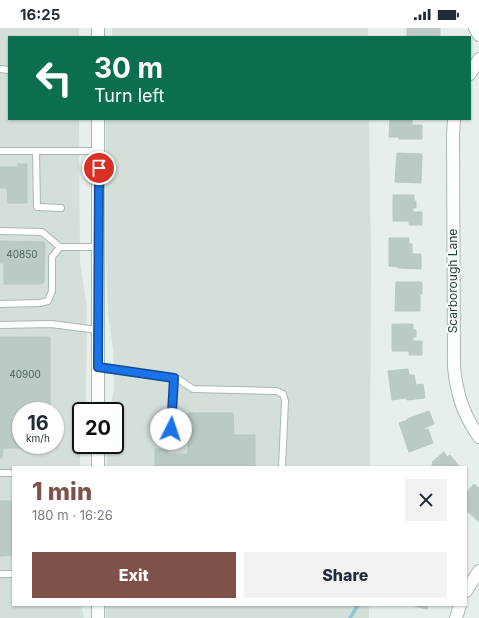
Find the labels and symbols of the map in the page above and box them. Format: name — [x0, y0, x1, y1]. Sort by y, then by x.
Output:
pin — [82, 151, 116, 185]
street label: Scarborough Lane — [445, 229, 460, 333]
house number: 40850 — [6, 248, 38, 260]
house number: 40900 — [9, 368, 41, 380]
speed limit sign: 20 — [72, 402, 124, 454]
position arrow — [150, 408, 192, 450]

